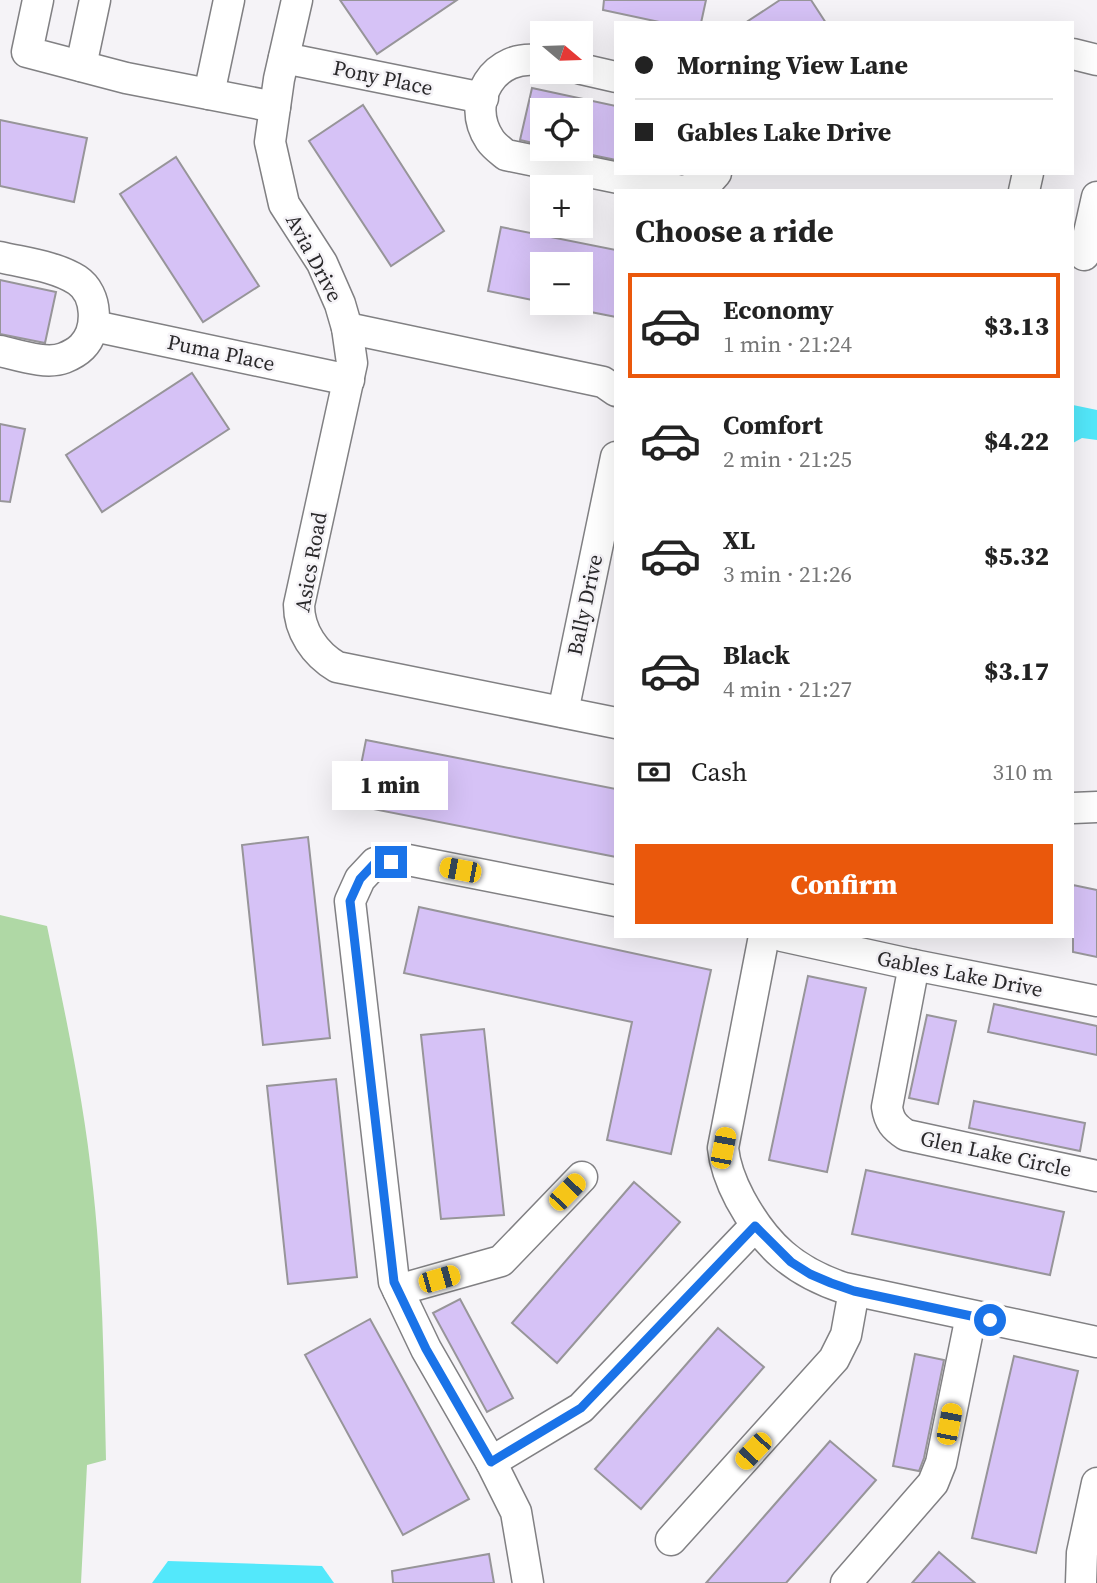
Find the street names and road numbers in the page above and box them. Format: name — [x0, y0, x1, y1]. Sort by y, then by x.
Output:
street label: Pony Place — [331, 53, 436, 102]
street label: Avia Drive — [279, 209, 350, 307]
street label: Puma Place — [165, 327, 278, 378]
street label: Asics Road — [287, 510, 334, 614]
street label: Bally Drive — [560, 552, 609, 658]
street label: Gables Lake Drive — [875, 943, 1046, 1004]
street label: Glen Lake Circle — [918, 1123, 1074, 1184]

